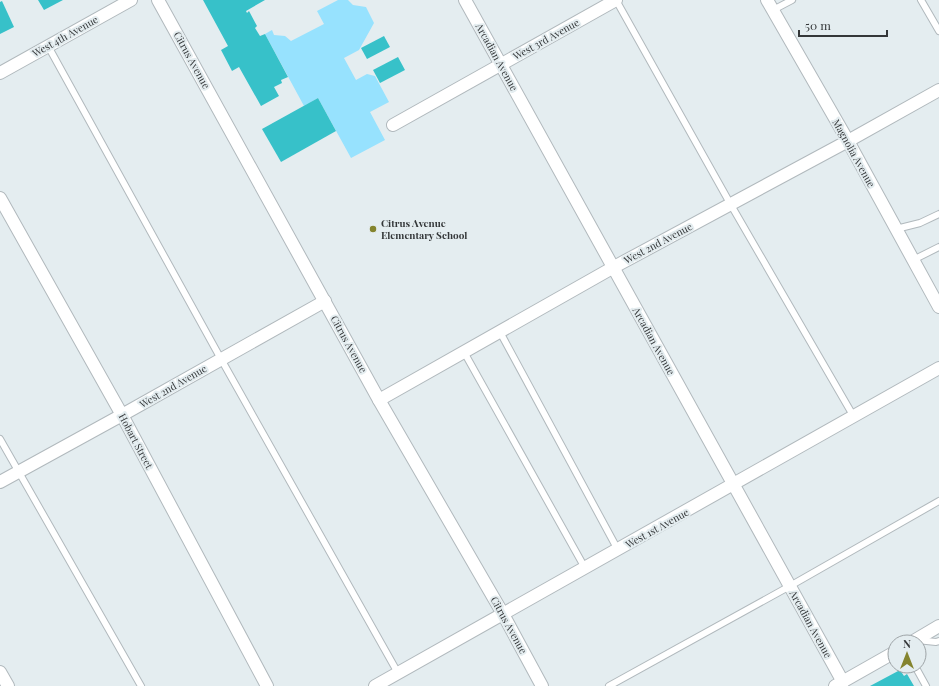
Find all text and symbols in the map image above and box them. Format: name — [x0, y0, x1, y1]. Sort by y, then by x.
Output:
street label: West 4th Avenue — [29, 12, 100, 60]
scale bar — [799, 12, 887, 38]
street label: West 3rd Avenue — [510, 15, 582, 63]
text: 50 m — [805, 17, 831, 33]
street label: Arcadian Avenue — [472, 20, 521, 93]
street label: Citrus Avenue — [171, 29, 213, 91]
street label: Magnolia Avenue — [829, 116, 879, 190]
place label: Citrus Avenue Elementary School — [381, 216, 467, 242]
street label: West 2nd Avenue — [621, 219, 695, 267]
marker: Citrus Avenue Elementary School — [368, 224, 378, 234]
street label: Arcadian Avenue — [629, 304, 678, 377]
street label: Citrus Avenue — [328, 313, 370, 375]
street label: West 2nd Avenue — [136, 361, 209, 411]
street label: Hobart Street — [116, 411, 157, 471]
street label: West 1st Avenue — [622, 505, 691, 552]
street label: Arcadian Avenue — [786, 587, 835, 660]
street label: Citrus Avenue — [488, 594, 530, 656]
north arrow — [887, 634, 927, 674]
text: N — [903, 636, 911, 651]

